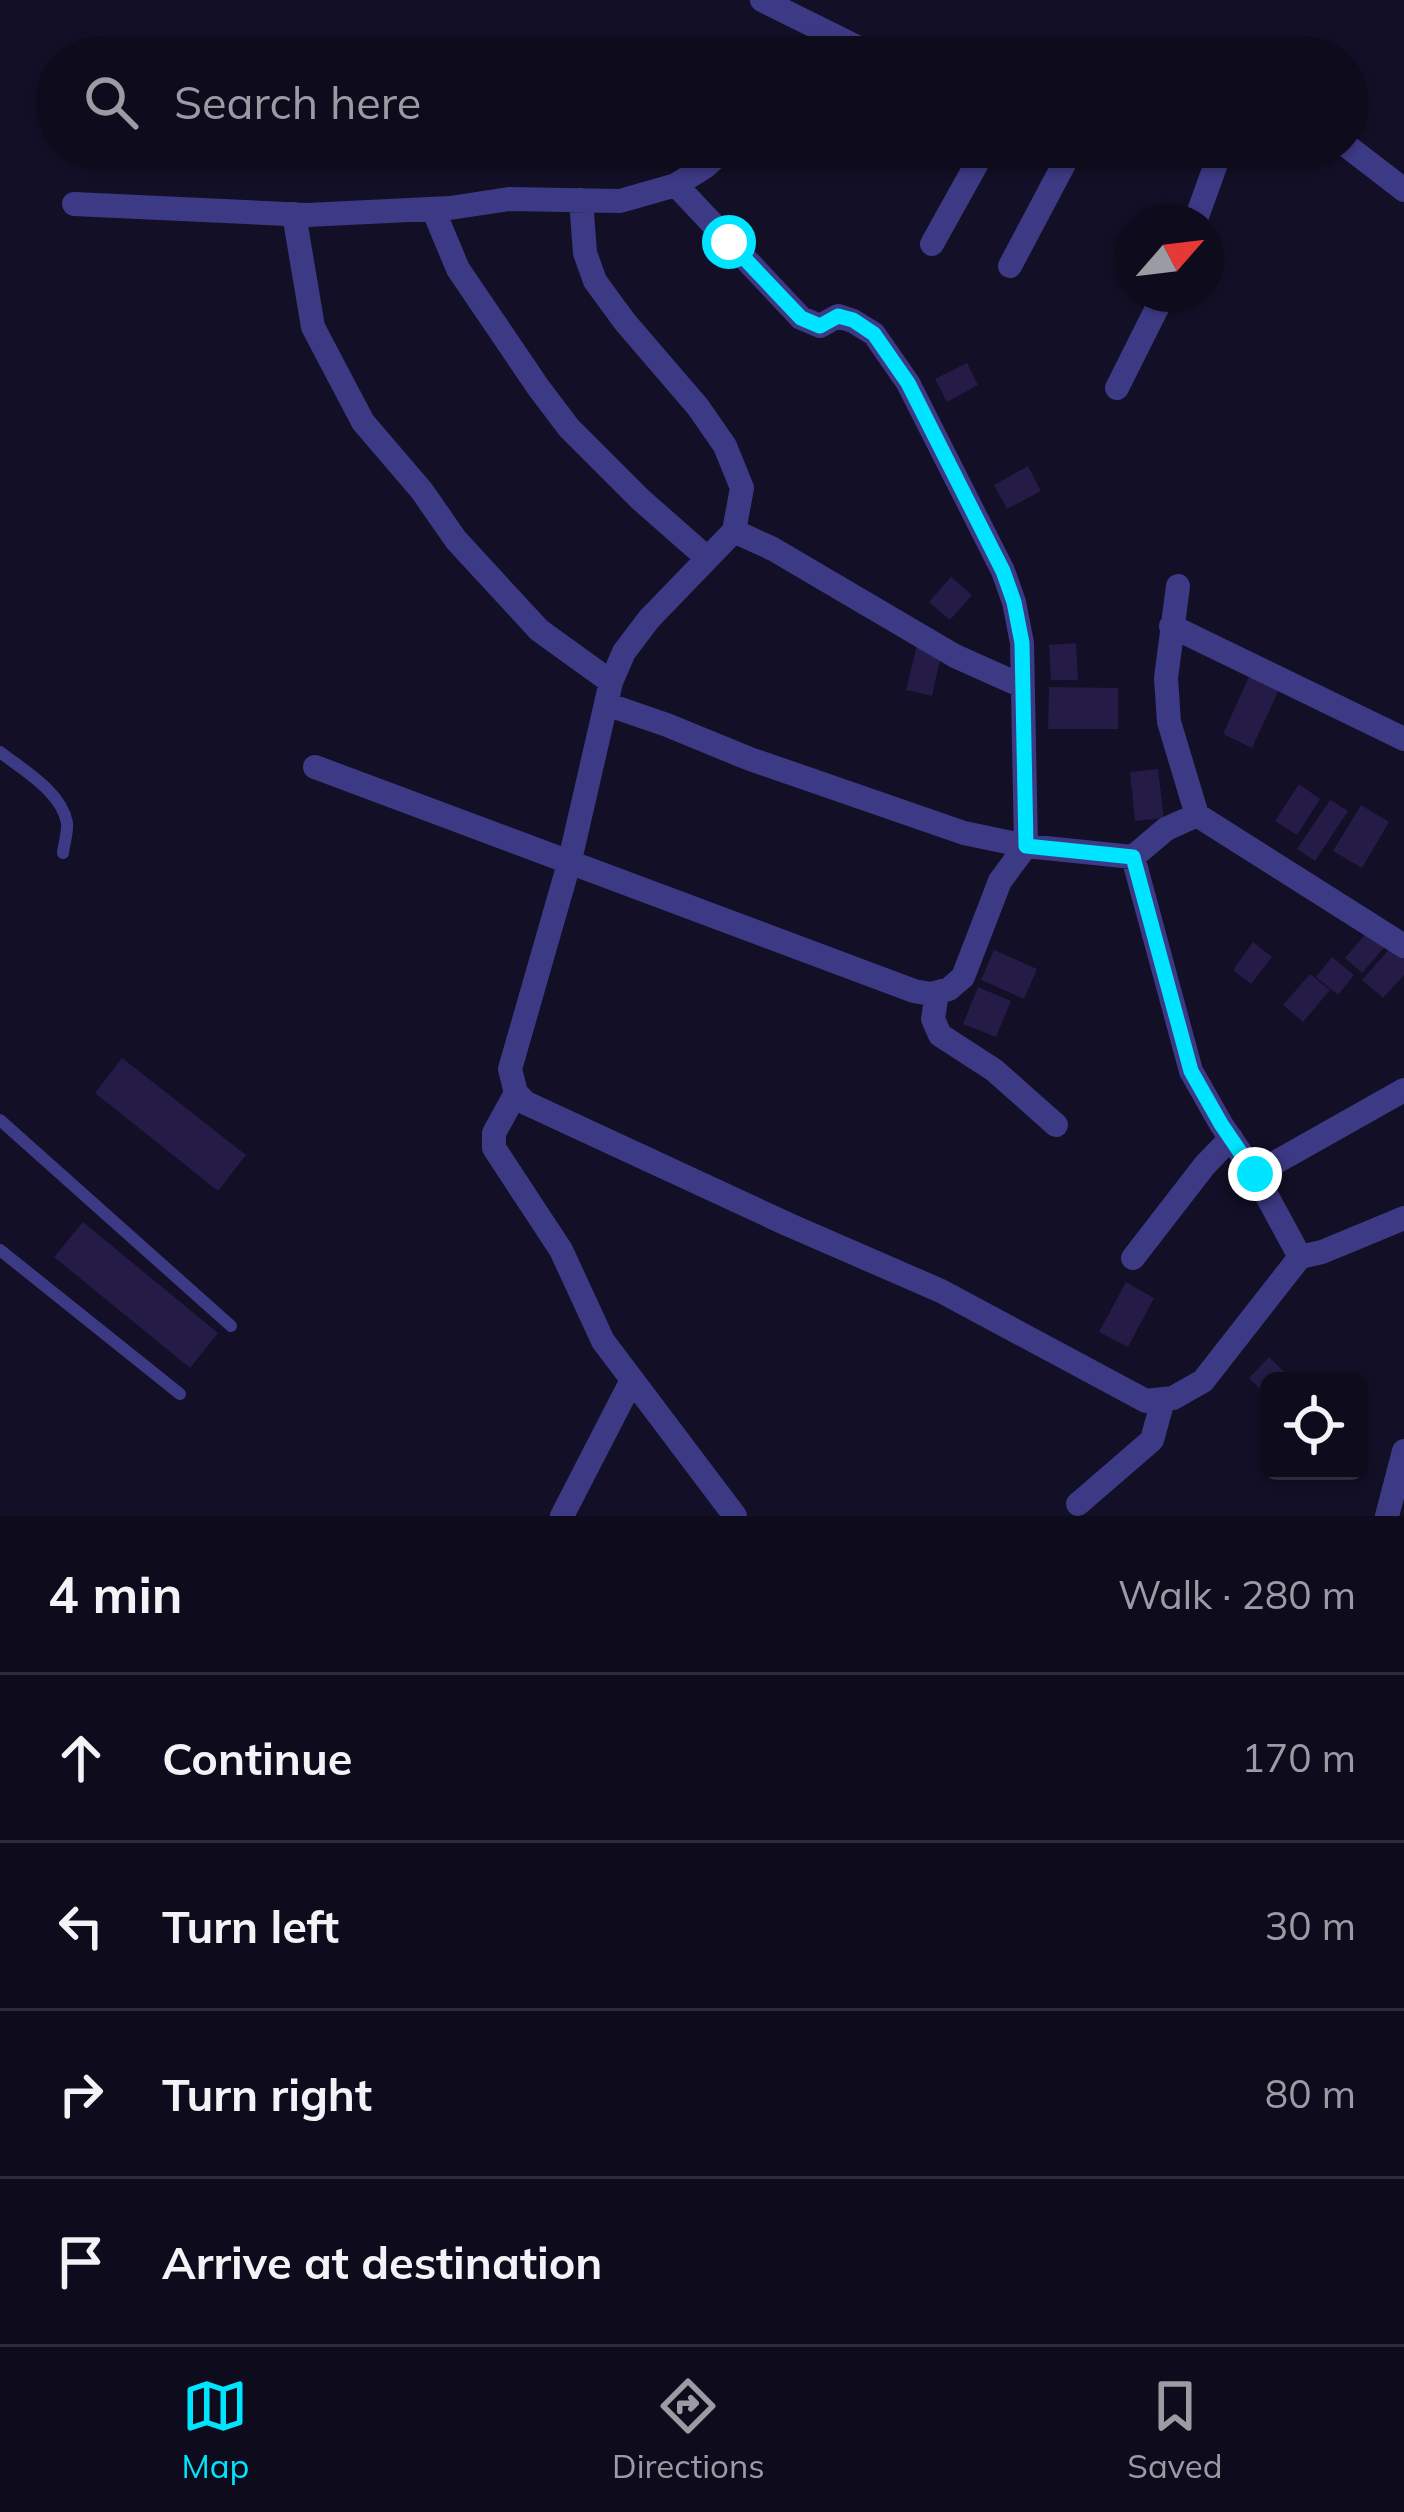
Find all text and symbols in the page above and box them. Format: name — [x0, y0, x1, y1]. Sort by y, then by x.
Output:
search box — [36, 36, 1368, 168]
icon: search — [78, 69, 144, 135]
text: Search here — [174, 74, 421, 130]
north arrow — [1116, 204, 1224, 312]
route start — [702, 215, 756, 269]
route end — [1228, 1147, 1282, 1201]
map controls — [1260, 1372, 1368, 1480]
button: locate — [1260, 1372, 1368, 1480]
text: 4 min — [48, 1562, 183, 1626]
text: Walk · 280 m — [1118, 1570, 1356, 1619]
icon: ahead — [48, 1725, 114, 1791]
text: Continue — [162, 1730, 352, 1786]
text: 170 m — [1241, 1733, 1356, 1782]
icon: left — [48, 1893, 114, 1959]
text: Turn left — [162, 1898, 339, 1954]
text: 30 m — [1265, 1901, 1356, 1950]
icon: right — [48, 2061, 114, 2127]
text: Turn right — [162, 2066, 372, 2122]
text: 80 m — [1265, 2069, 1356, 2118]
icon: arrive — [48, 2229, 114, 2295]
text: Arrive at destination — [162, 2234, 602, 2290]
tab: Map — [181, 2373, 249, 2486]
tab: Directions — [612, 2373, 765, 2486]
tab: Saved — [1127, 2373, 1223, 2486]

